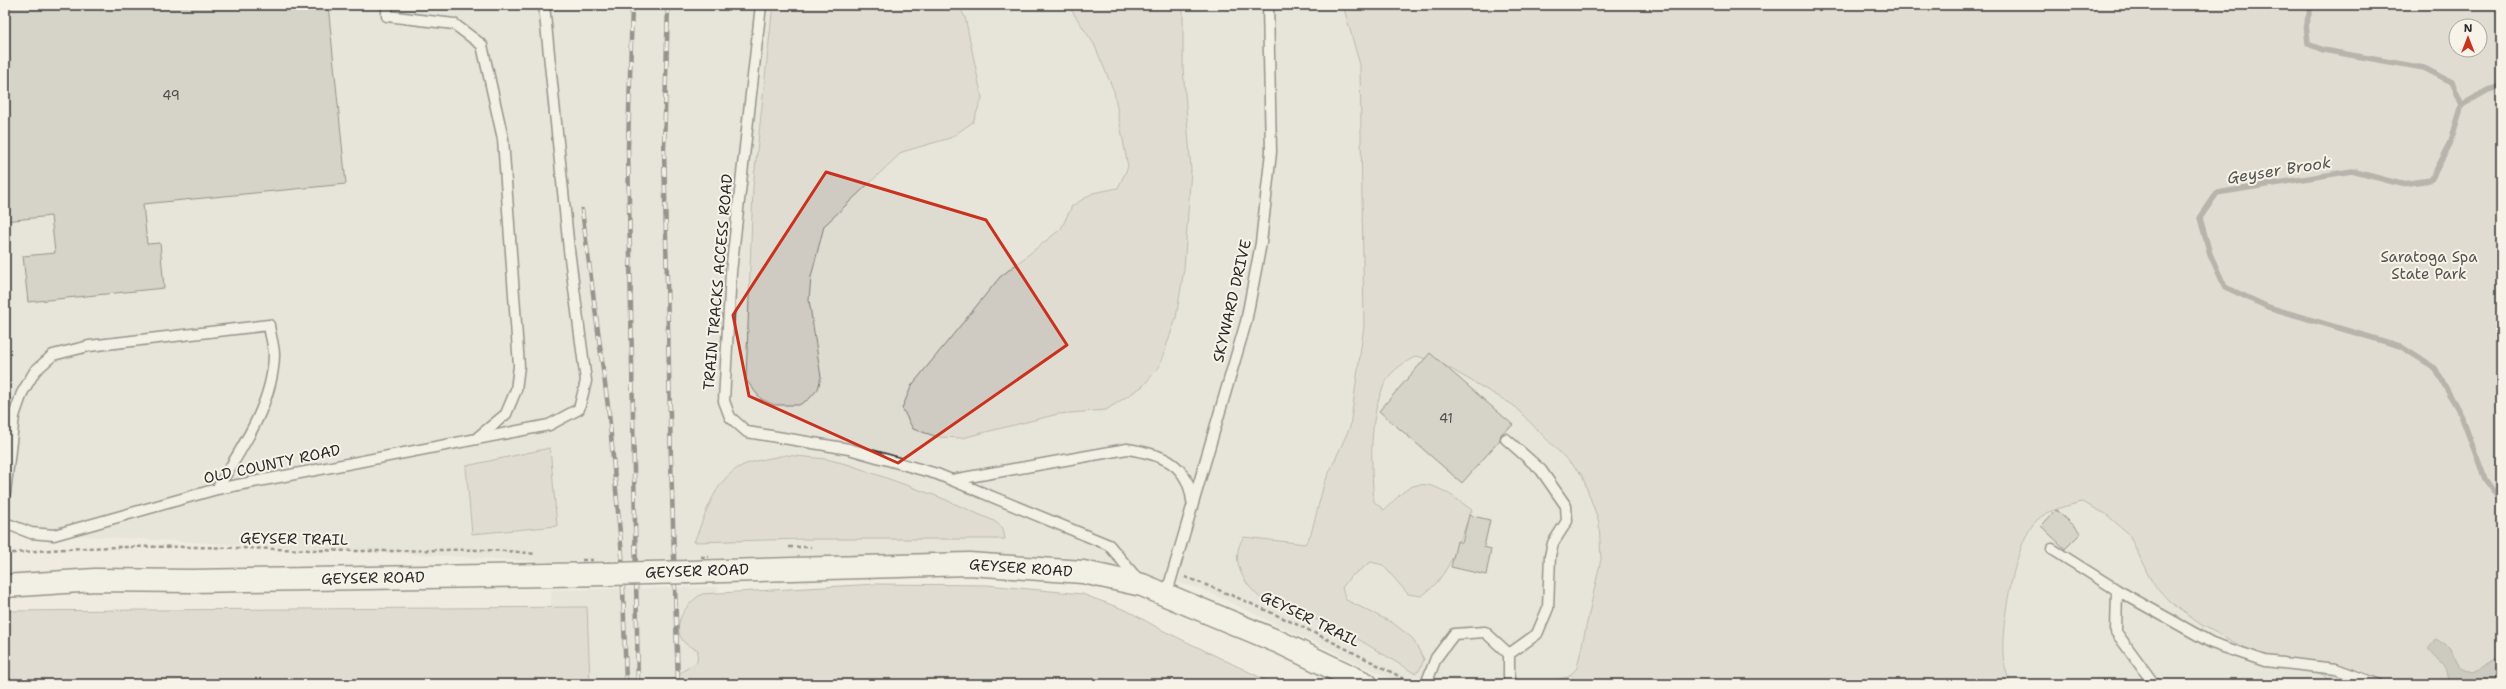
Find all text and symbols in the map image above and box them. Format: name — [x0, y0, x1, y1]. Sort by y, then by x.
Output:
north arrow — [2448, 18, 2488, 58]
text: N — [2464, 21, 2473, 36]
house number: 49 — [162, 87, 180, 104]
water label: Geyser Brook — [2226, 151, 2332, 189]
street label: TRAIN TRACKS ACCESS ROAD — [699, 173, 737, 391]
street label: SKYWARD DRIVE — [1208, 238, 1256, 364]
park label: Saratoga Spa State Park — [2380, 247, 2478, 284]
house number: 41 — [1439, 410, 1453, 427]
street label: OLD COUNTY ROAD — [202, 440, 342, 488]
street label: GEYSER TRAIL — [240, 528, 348, 550]
street label: GEYSER ROAD — [969, 554, 1074, 582]
street label: GEYSER ROAD — [645, 559, 749, 583]
street label: GEYSER ROAD — [321, 567, 425, 589]
street label: GEYSER TRAIL — [1257, 586, 1363, 652]

